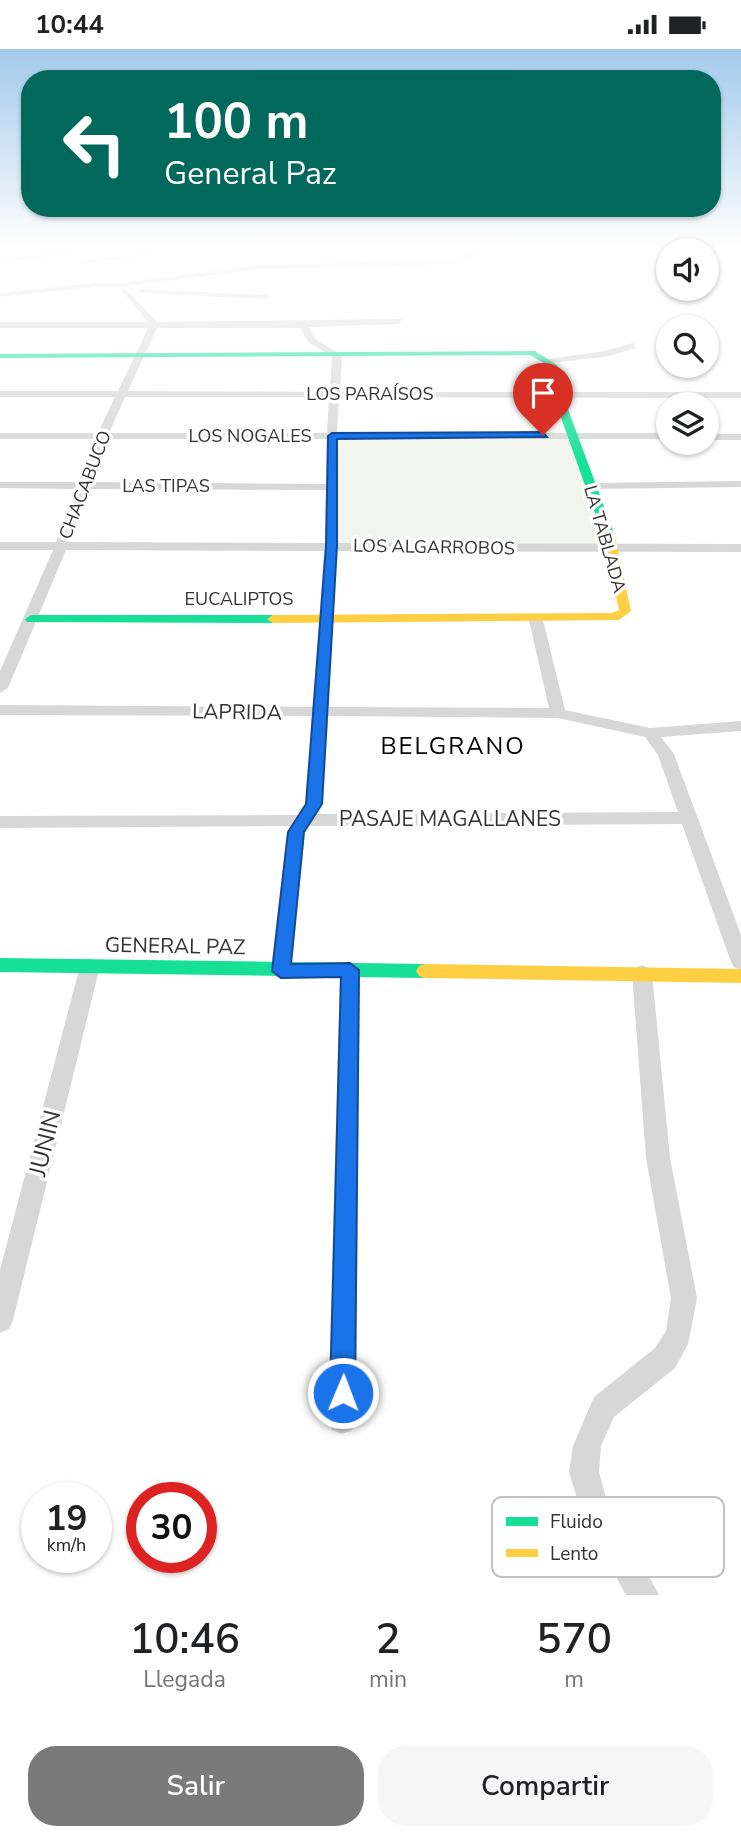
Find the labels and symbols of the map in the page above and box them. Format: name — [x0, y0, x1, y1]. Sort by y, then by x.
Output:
pin — [513, 363, 573, 435]
street label: LOS PARAÍSOS — [306, 382, 434, 406]
street label: LOS NOGALES — [188, 424, 312, 448]
street label: CHACABUCO — [53, 427, 117, 543]
street label: LAS TIPAS — [122, 474, 210, 498]
street label: LA TABLADA — [578, 482, 632, 596]
street label: LOS ALGARROBOS — [353, 534, 515, 560]
street label: EUCALIPTOS — [185, 587, 293, 611]
street label: LAPRIDA — [192, 697, 282, 727]
district label: BELGRANO — [380, 730, 526, 762]
street label: PASAJE MAGALLANES — [339, 805, 561, 833]
street label: GENERAL PAZ — [105, 931, 245, 961]
street label: JUNIN — [21, 1107, 69, 1180]
position arrow — [306, 1356, 380, 1430]
speed limit sign: 30 — [126, 1482, 217, 1573]
legend — [492, 1497, 724, 1577]
text: Fluido — [550, 1509, 603, 1535]
text: Lento — [550, 1541, 598, 1567]

